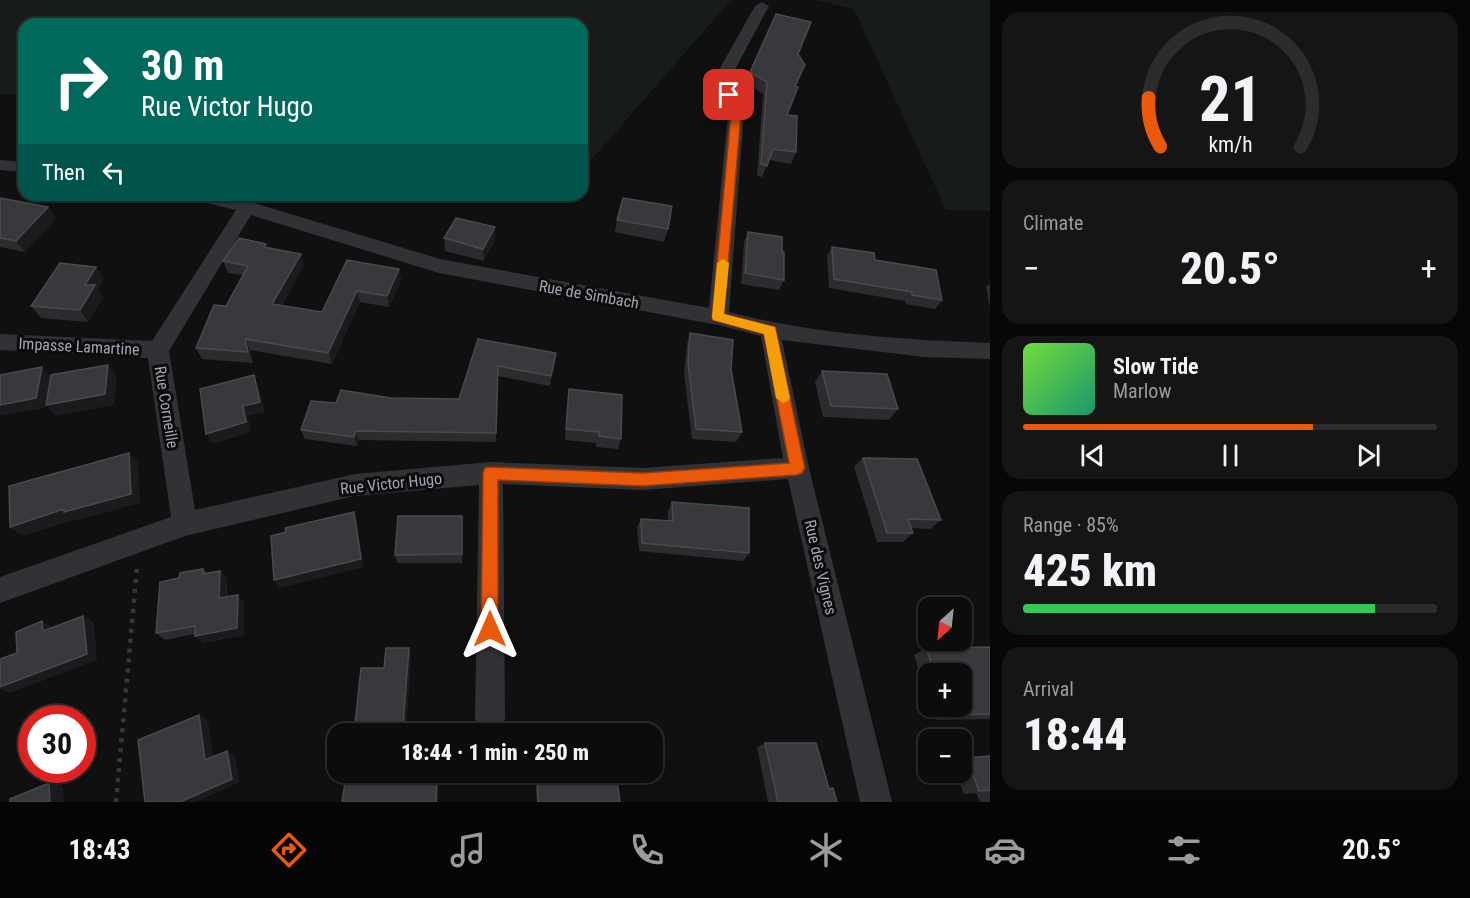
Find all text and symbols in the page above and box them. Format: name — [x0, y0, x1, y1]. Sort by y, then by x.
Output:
text: 30 m — [141, 41, 224, 90]
icon: right — [42, 42, 120, 120]
text: 21 — [1198, 63, 1262, 136]
pin — [703, 69, 754, 120]
icon: arrive — [712, 78, 745, 111]
text: Rue Victor Hugo — [141, 91, 313, 123]
text: km/h — [1208, 132, 1252, 157]
icon: left — [97, 156, 130, 189]
text: Then — [42, 160, 85, 185]
text: Climate — [1023, 211, 1083, 235]
text: 20.5° — [1180, 242, 1280, 295]
text: − — [1023, 249, 1040, 288]
text: + — [1421, 249, 1437, 288]
street label: Rue de Simbach — [537, 276, 640, 313]
street label: Impasse Lamartine — [18, 334, 140, 359]
text: Slow Tide — [1113, 354, 1199, 379]
street label: Rue Corneille — [151, 365, 182, 450]
text: Marlow — [1113, 379, 1171, 403]
icon: previous — [1076, 439, 1109, 472]
icon: pause — [1214, 439, 1247, 472]
icon: next — [1352, 439, 1385, 472]
street label: Rue Victor Hugo — [339, 469, 443, 498]
text: Range · 85% — [1023, 513, 1119, 537]
street label: Rue des Vignes — [800, 518, 841, 616]
text: 425 km — [1023, 544, 1157, 597]
position arrow — [458, 597, 522, 661]
north arrow — [918, 597, 972, 651]
map controls — [918, 597, 972, 783]
button: + — [918, 663, 972, 717]
text: Arrival — [1023, 677, 1074, 701]
speed limit sign: 30 — [18, 705, 96, 783]
text: 18:44 — [1023, 708, 1127, 761]
button: − — [918, 729, 972, 783]
text: 18:44 · 1 min · 250 m — [401, 740, 589, 765]
icon: directions — [268, 829, 310, 871]
icon: music — [447, 829, 489, 871]
icon: phone — [626, 829, 668, 871]
icon: climate — [805, 829, 847, 871]
icon: car — [984, 829, 1026, 871]
icon: filters — [1163, 829, 1205, 871]
text: 18:43 — [69, 834, 131, 866]
text: 20.5° — [1342, 834, 1401, 866]

